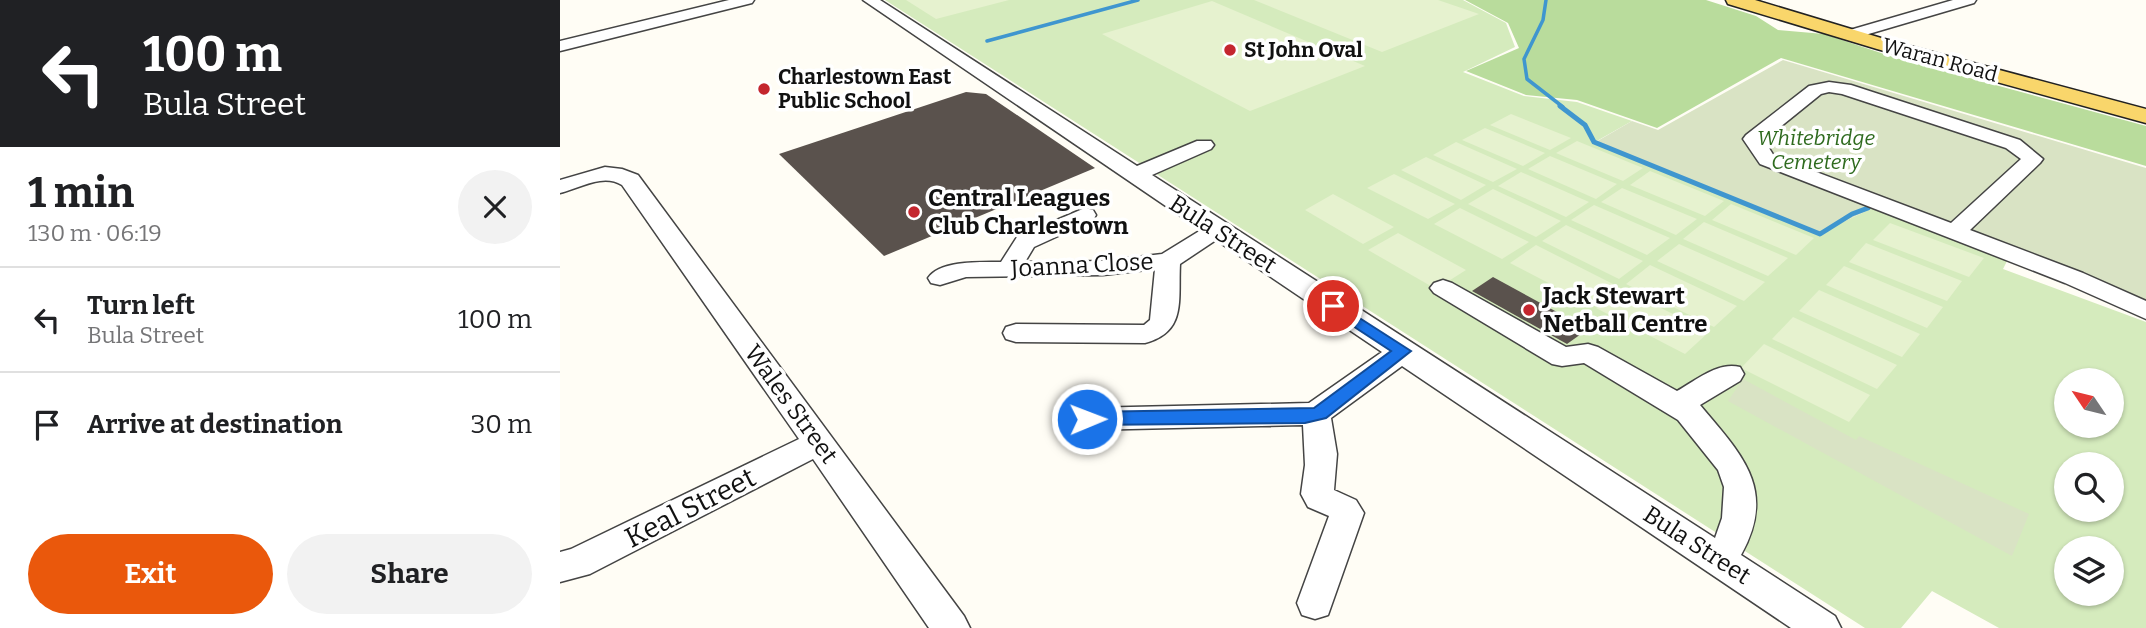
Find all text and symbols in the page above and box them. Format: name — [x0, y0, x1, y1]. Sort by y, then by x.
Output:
text: 100 m — [143, 25, 282, 84]
icon: left — [28, 28, 119, 119]
street label: Waran Road — [1880, 32, 2000, 88]
place label: St John Oval — [1244, 37, 1363, 63]
marker: St John Oval — [1222, 42, 1238, 58]
place label: Charlestown East Public School — [778, 64, 952, 114]
marker: Charlestown East Public School — [756, 81, 772, 97]
text: Bula Street — [143, 85, 306, 123]
park label: Whitebridge Cemetery — [1757, 125, 1876, 175]
text: 1 min — [28, 168, 134, 218]
button: close — [458, 170, 532, 244]
place label: Central Leagues Club Charlestown — [928, 184, 1129, 240]
street label: Bula Street — [1164, 189, 1282, 279]
marker: Central Leagues Club Charlestown — [906, 204, 922, 220]
text: 130 m · 06:19 — [28, 219, 162, 247]
street label: Joanna Close — [1009, 247, 1154, 283]
pin — [1303, 276, 1363, 336]
place label: Jack Stewart Netball Centre — [1541, 282, 1707, 338]
icon: arrive — [1314, 287, 1352, 325]
text: Turn left — [87, 290, 195, 321]
icon: left — [28, 301, 66, 339]
marker: Jack Stewart Netball Centre — [1521, 302, 1537, 318]
text: 100 m — [458, 304, 532, 335]
text: Bula Street — [87, 321, 204, 349]
street label: Wales Street — [739, 339, 844, 469]
north arrow — [2054, 368, 2124, 438]
map controls — [2054, 368, 2124, 606]
position arrow — [1050, 382, 1124, 456]
icon: arrive — [28, 406, 66, 444]
text: Arrive at destination — [87, 409, 342, 440]
text: 30 m — [471, 409, 532, 440]
button: search — [2054, 452, 2124, 522]
street label: Keal Street — [619, 461, 761, 554]
street label: Bula Street — [1638, 500, 1756, 590]
button: Exit — [28, 534, 273, 614]
button: Share — [287, 534, 532, 614]
button: layers — [2054, 536, 2124, 606]

